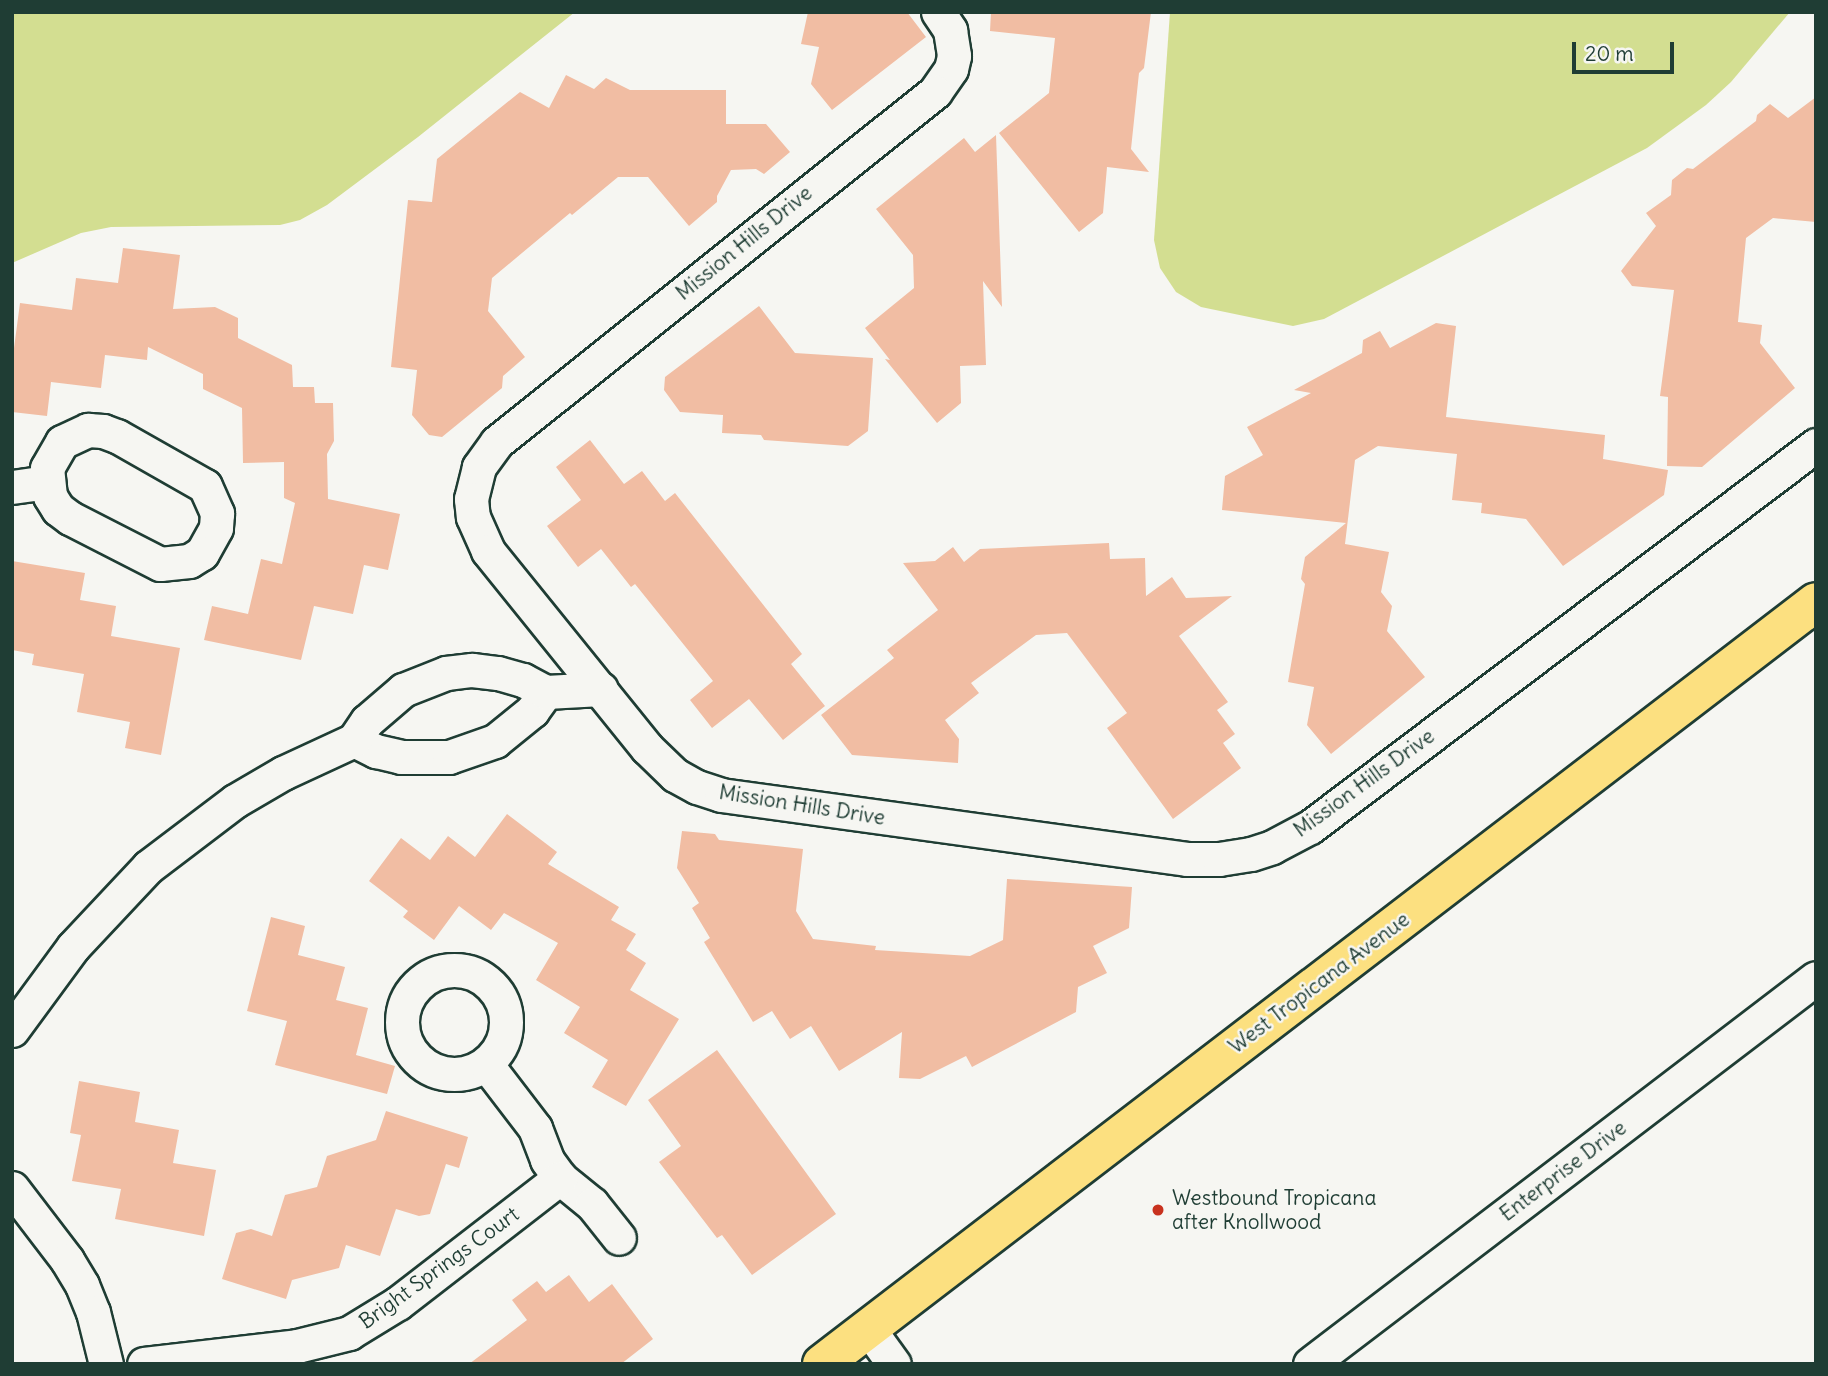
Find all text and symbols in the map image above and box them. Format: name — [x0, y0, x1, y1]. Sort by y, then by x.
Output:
scale bar — [1576, 28, 1678, 72]
text: 20 m — [1585, 40, 1634, 67]
street label: Mission Hills Drive — [671, 180, 817, 306]
street label: Mission Hills Drive — [1289, 723, 1439, 843]
street label: Mission Hills Drive — [717, 779, 887, 831]
street label: West Tropicana Avenue — [1224, 907, 1414, 1059]
street label: Enterprise Drive — [1495, 1115, 1631, 1227]
place label: Westbound Tropicana after Knollwood — [1172, 1185, 1376, 1235]
street label: Bright Springs Court — [354, 1202, 524, 1334]
marker: Westbound Tropicana after Knollwood — [1150, 1202, 1166, 1218]

